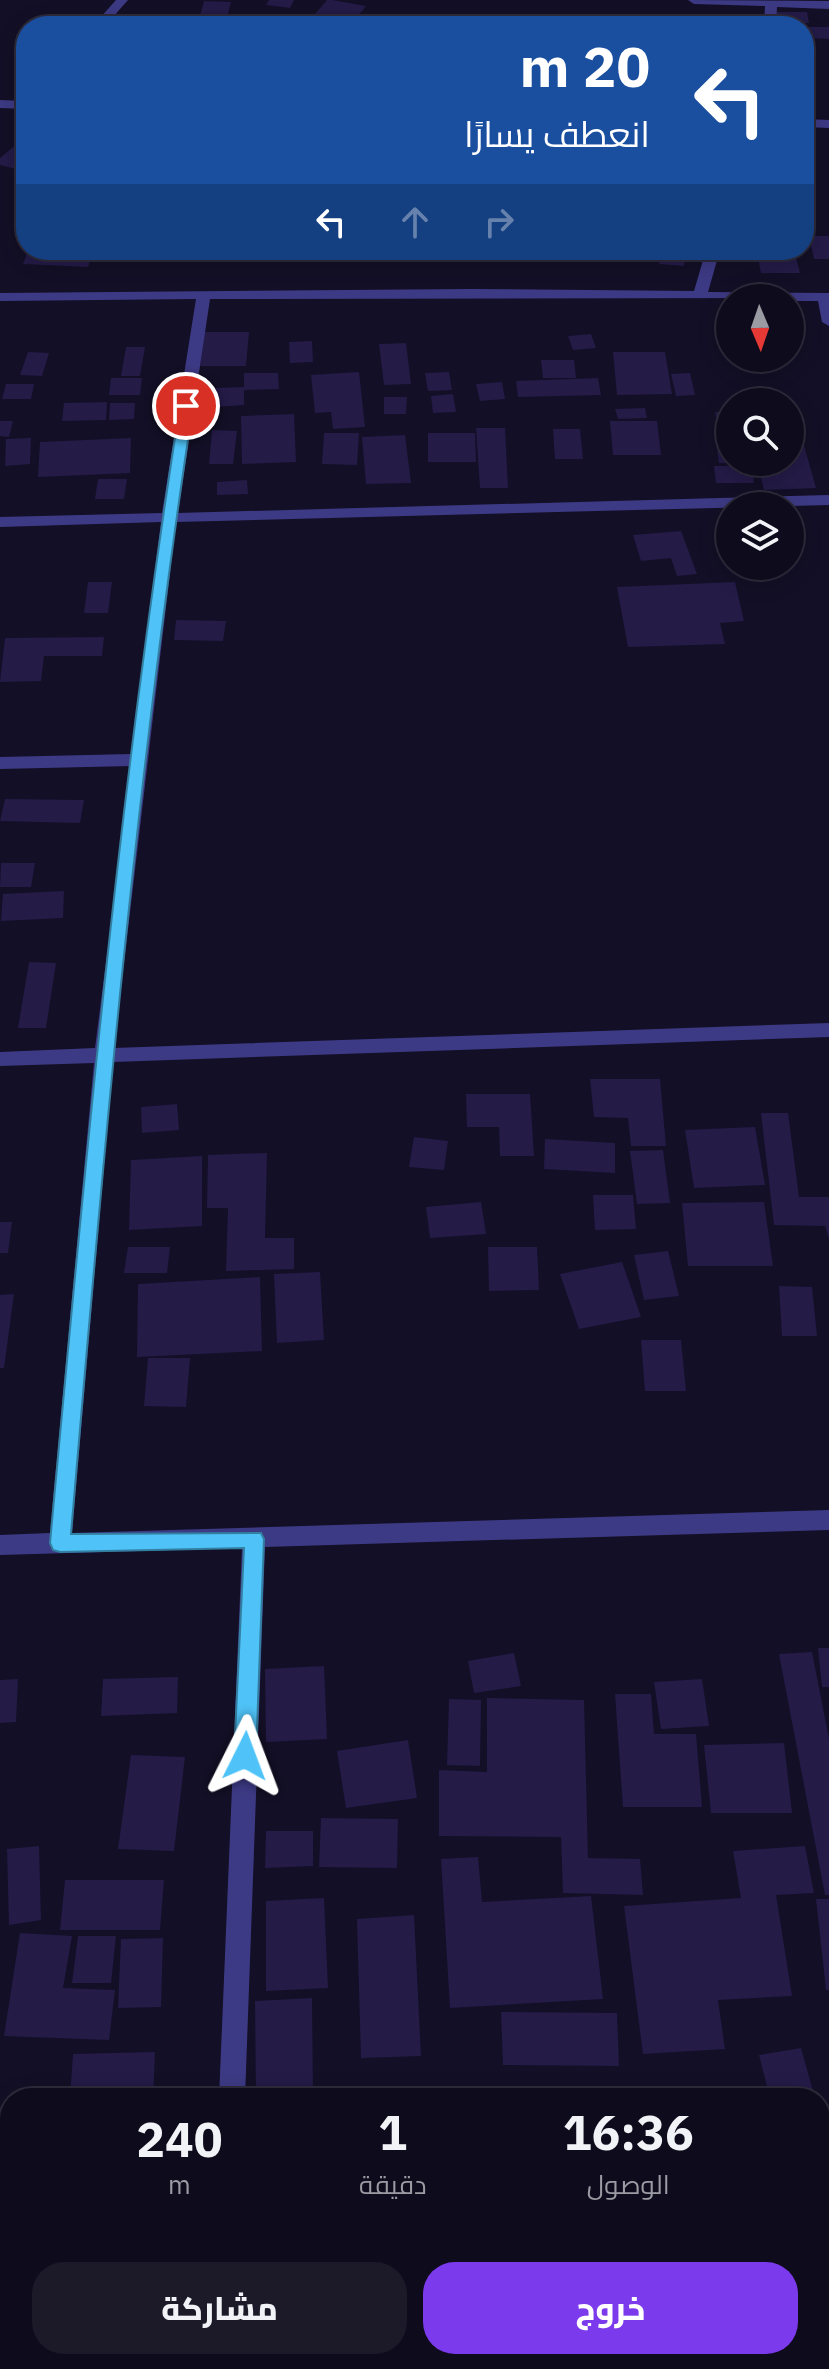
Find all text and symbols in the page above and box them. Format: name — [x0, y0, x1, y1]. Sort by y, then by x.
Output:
text: 20 m — [520, 30, 650, 102]
icon: left — [678, 48, 782, 152]
text: انعطف يسارًا — [464, 110, 650, 157]
icon: left — [309, 200, 353, 244]
icon: ahead — [393, 200, 437, 244]
icon: right — [477, 200, 521, 244]
north arrow — [716, 284, 804, 372]
map controls — [716, 284, 804, 580]
pin — [152, 372, 220, 440]
icon: arrive — [164, 384, 208, 428]
button: search — [716, 388, 804, 476]
button: layers — [716, 492, 804, 580]
position arrow — [203, 1714, 287, 1798]
text: 1 — [378, 2101, 407, 2163]
text: 16:36 — [563, 2101, 694, 2163]
text: 240 — [136, 2108, 223, 2170]
text: m — [168, 2167, 191, 2201]
text: دقيقة — [359, 2167, 427, 2201]
text: الوصول — [587, 2167, 670, 2201]
button: مشاركة — [32, 2262, 407, 2354]
button: خروج — [423, 2262, 798, 2354]

